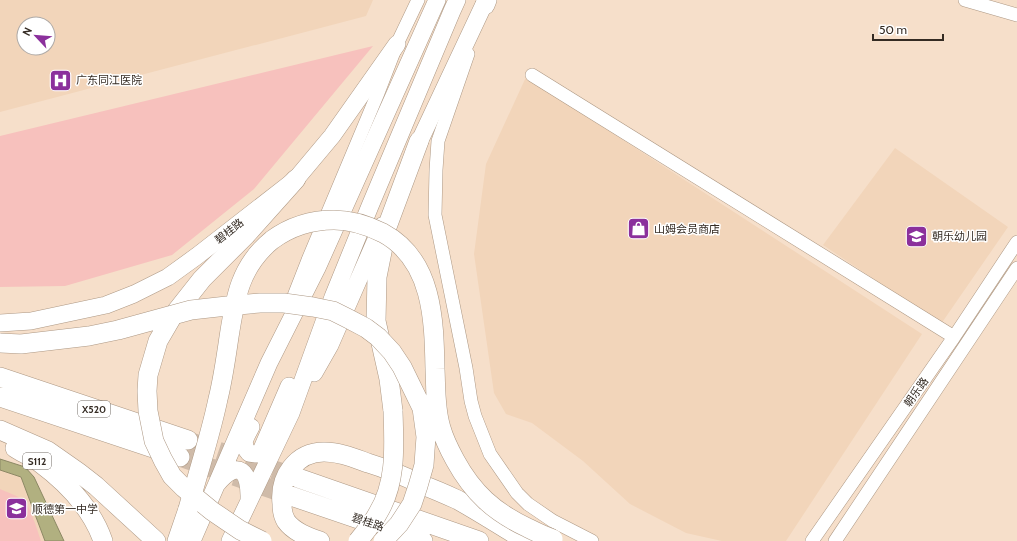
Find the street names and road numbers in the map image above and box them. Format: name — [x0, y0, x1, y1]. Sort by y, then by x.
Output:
street label: 碧桂路 — [212, 215, 246, 247]
street label: 朝乐路 — [901, 374, 931, 410]
road number: X520 — [78, 401, 110, 417]
road number: S112 — [23, 453, 51, 469]
street label: 碧桂路 — [350, 510, 386, 534]

